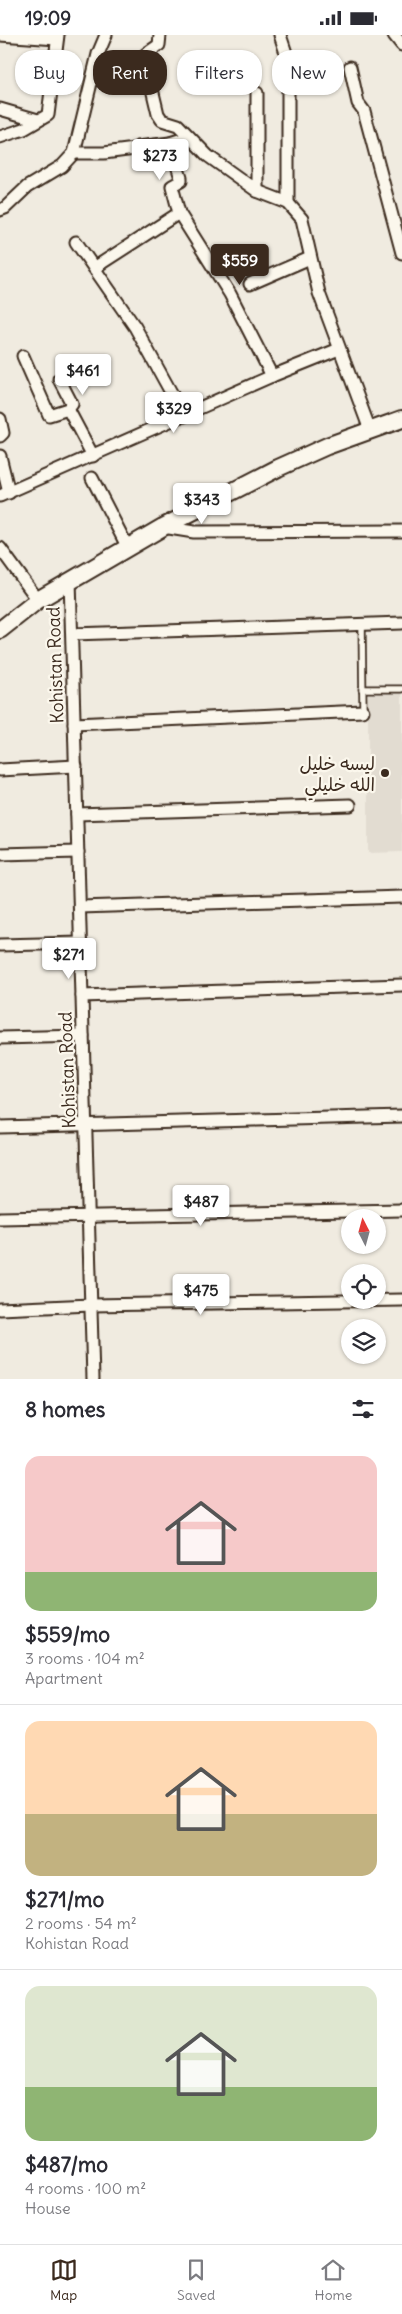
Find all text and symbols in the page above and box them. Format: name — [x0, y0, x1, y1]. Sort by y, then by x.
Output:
text: 19:09 — [25, 6, 71, 30]
chip: Buy — [15, 50, 83, 95]
chip: Rent — [93, 50, 167, 95]
chip: Filters — [177, 50, 262, 95]
chip: New — [272, 50, 344, 95]
pin: $273 — [130, 139, 190, 181]
text: $273 — [143, 145, 177, 165]
pin: $559 — [210, 243, 270, 286]
text: $559 — [222, 250, 258, 270]
pin: $461 — [53, 353, 113, 396]
text: $461 — [66, 360, 100, 380]
pin: $329 — [144, 391, 204, 434]
text: $329 — [156, 398, 192, 418]
pin: $343 — [172, 483, 232, 525]
text: $343 — [184, 489, 220, 509]
street label: Kohistan Road — [41, 606, 69, 724]
place label: ليسه خليل الله خليلي — [299, 752, 375, 801]
marker: ليسه خليل الله خليلي — [379, 767, 391, 779]
pin: $271 — [39, 937, 99, 980]
text: $271 — [53, 944, 85, 964]
street label: Kohistan Road — [53, 1011, 81, 1129]
pin: $487 — [171, 1185, 231, 1227]
text: $487 — [183, 1191, 219, 1211]
north arrow — [341, 1209, 386, 1254]
map controls — [341, 1209, 386, 1364]
button: locate — [341, 1264, 386, 1309]
pin: $475 — [171, 1273, 231, 1316]
text: $475 — [184, 1280, 219, 1300]
button: layers — [341, 1319, 386, 1364]
icon: filters — [349, 1395, 377, 1423]
text: 8 homes — [25, 1396, 105, 1423]
icon: home — [156, 1488, 246, 1578]
text: $559/mo — [25, 1621, 110, 1648]
text: 3 rooms · 104 m² — [25, 1648, 145, 1668]
text: Apartment — [25, 1668, 103, 1688]
icon: home — [156, 1754, 246, 1844]
text: $271/mo — [25, 1886, 104, 1913]
text: 2 rooms · 54 m² — [25, 1913, 137, 1933]
text: Kohistan Road — [25, 1933, 129, 1953]
icon: home — [156, 2019, 246, 2109]
text: $487/mo — [25, 2151, 108, 2178]
text: 4 rooms · 100 m² — [25, 2178, 146, 2198]
text: House — [25, 2198, 71, 2218]
tab: Map — [50, 2256, 78, 2304]
tab: Saved — [177, 2256, 215, 2304]
tab: Home — [315, 2256, 352, 2304]

